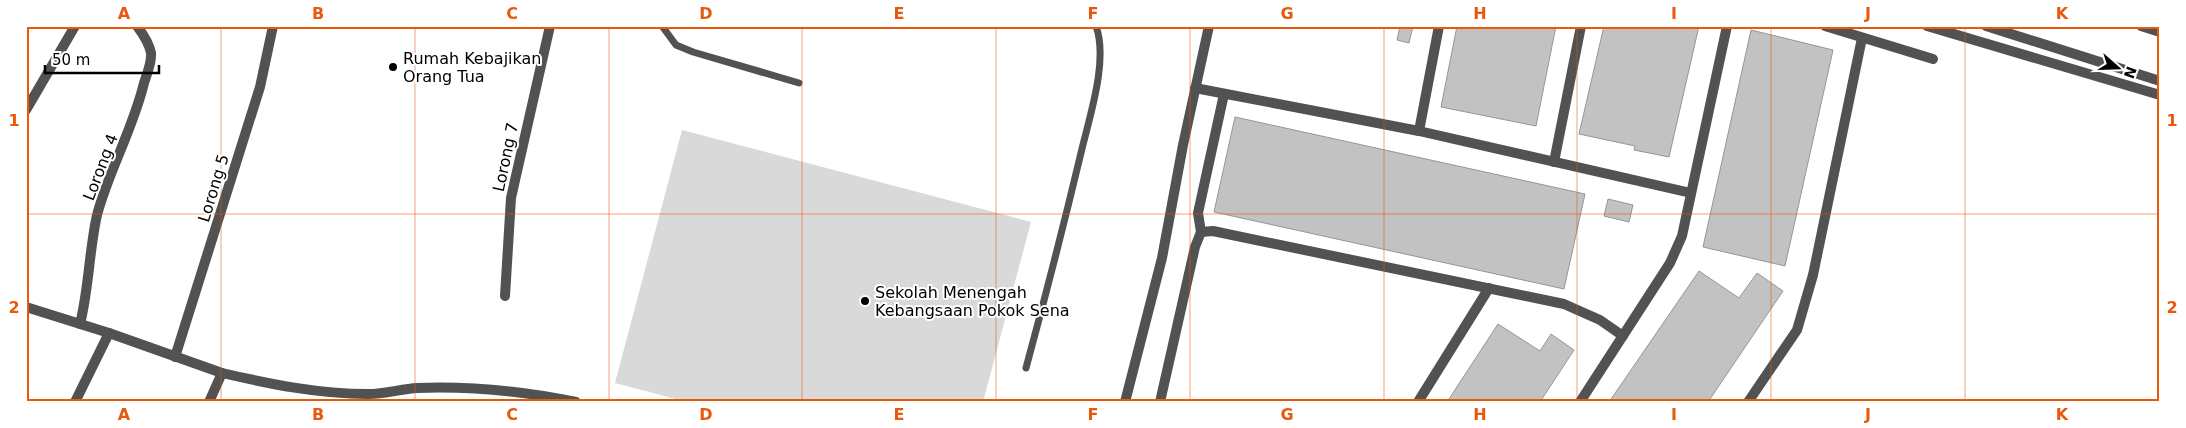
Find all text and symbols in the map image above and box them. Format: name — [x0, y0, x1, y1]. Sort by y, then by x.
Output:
text: A — [118, 4, 131, 23]
text: B — [312, 4, 324, 23]
text: C — [506, 4, 518, 23]
text: D — [699, 4, 713, 23]
text: E — [894, 4, 904, 23]
text: F — [1088, 4, 1098, 23]
text: G — [1280, 4, 1294, 23]
text: H — [1473, 4, 1487, 23]
text: I — [1671, 4, 1677, 23]
text: J — [1864, 4, 1871, 23]
text: K — [2056, 4, 2069, 23]
scale bar — [45, 42, 159, 74]
north arrow — [2094, 42, 2144, 92]
place label: Rumah Kebajikan Orang Tua — [403, 49, 541, 86]
text: 50 m — [52, 51, 90, 69]
marker: Rumah Kebajikan Orang Tua — [387, 61, 399, 73]
text: N — [2121, 64, 2140, 81]
text: 1 — [8, 111, 20, 130]
text: 1 — [2166, 111, 2178, 130]
street label: Lorong 7 — [489, 121, 522, 193]
street label: Lorong 4 — [79, 131, 122, 203]
street label: Lorong 5 — [194, 152, 233, 224]
place label: Sekolah Menengah Kebangsaan Pokok Sena — [875, 283, 1070, 320]
marker: Sekolah Menengah Kebangsaan Pokok Sena — [859, 295, 871, 307]
text: 2 — [8, 298, 20, 317]
text: 2 — [2166, 298, 2178, 317]
text: A — [118, 405, 131, 424]
text: B — [312, 405, 324, 424]
text: C — [506, 405, 518, 424]
text: D — [699, 405, 713, 424]
text: E — [894, 405, 904, 424]
text: F — [1088, 405, 1098, 424]
text: G — [1280, 405, 1294, 424]
text: H — [1473, 405, 1487, 424]
text: I — [1671, 405, 1677, 424]
text: J — [1864, 405, 1871, 424]
text: K — [2056, 405, 2069, 424]

